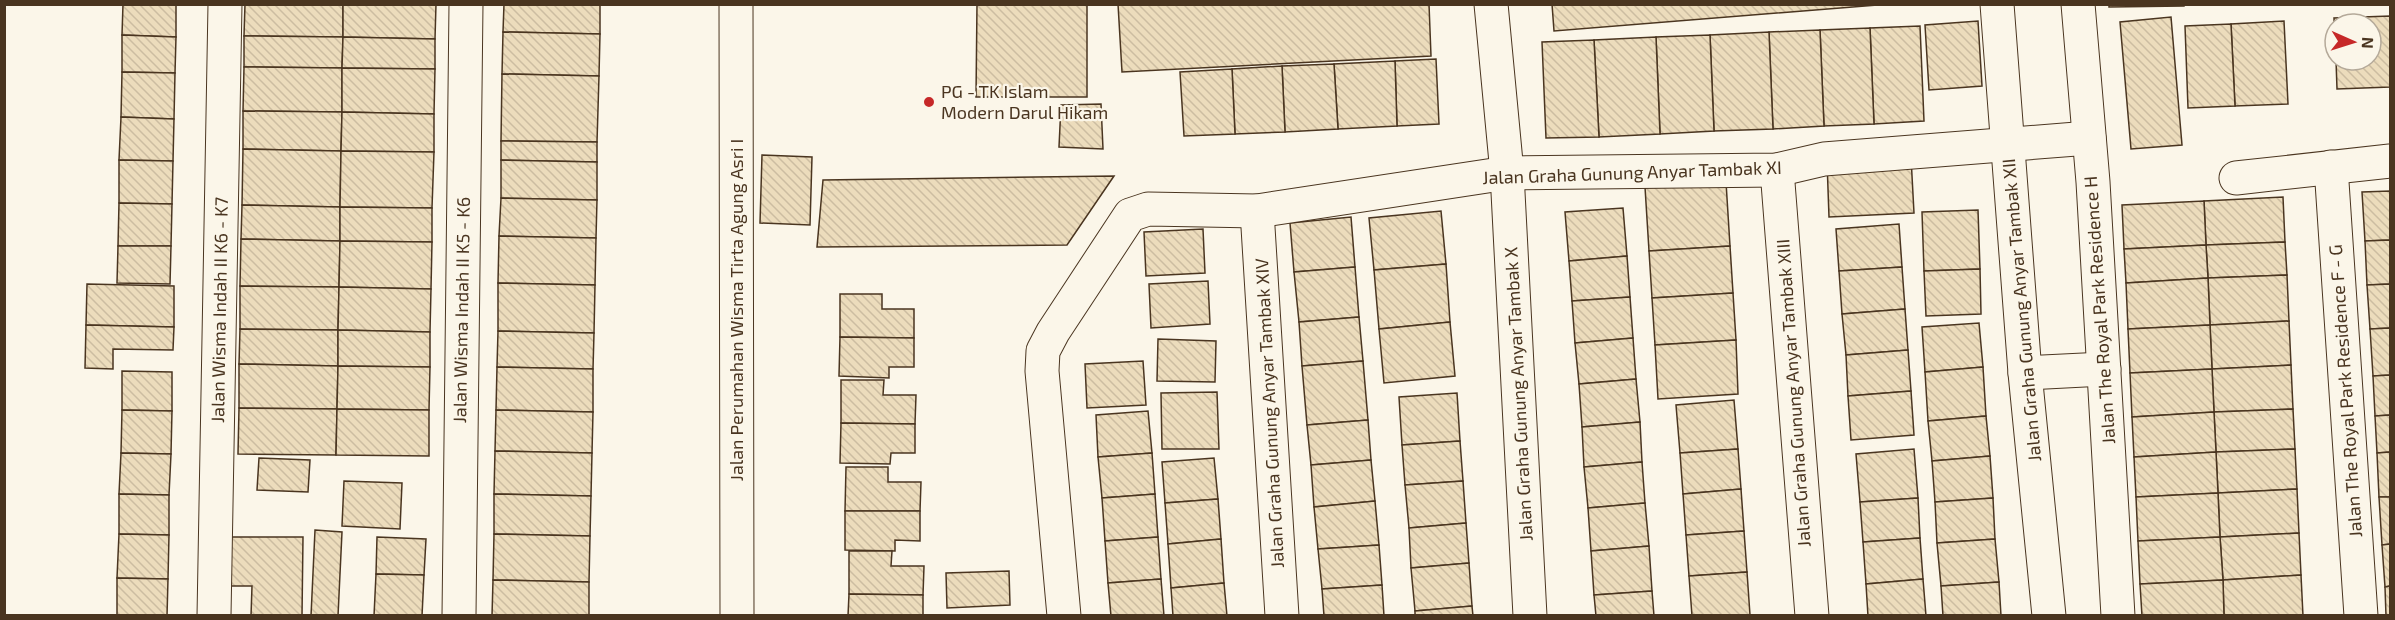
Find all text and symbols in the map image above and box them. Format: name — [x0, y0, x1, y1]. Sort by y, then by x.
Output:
north arrow — [2323, 12, 2383, 72]
text: N — [2359, 37, 2378, 49]
place label: PG - TK Islam Modern Darul Hikam — [941, 80, 1108, 123]
marker: PG - TK Islam Modern Darul Hikam — [922, 95, 936, 109]
street label: Jalan Perumahan Wisma Tirta Agung Asri I — [725, 139, 747, 481]
street label: Jalan Graha Gunung Anyar Tambak XI — [1482, 156, 1782, 188]
street label: Jalan Graha Gunung Anyar Tambak XII — [1997, 158, 2045, 463]
street label: Jalan The Royal Park Residence H — [2079, 175, 2119, 445]
street label: Jalan Wisma Indah II K6 - K7 — [206, 197, 232, 423]
street label: Jalan Wisma Indah II K5 - K6 — [448, 197, 474, 423]
street label: Jalan Graha Gunung Anyar Tambak XIII — [1771, 238, 1815, 548]
street label: Jalan The Royal Park Residence F - G — [2324, 244, 2366, 538]
street label: Jalan Graha Gunung Anyar Tambak X — [1499, 246, 1537, 542]
street label: Jalan Graha Gunung Anyar Tambak XIV — [1250, 257, 1288, 569]

